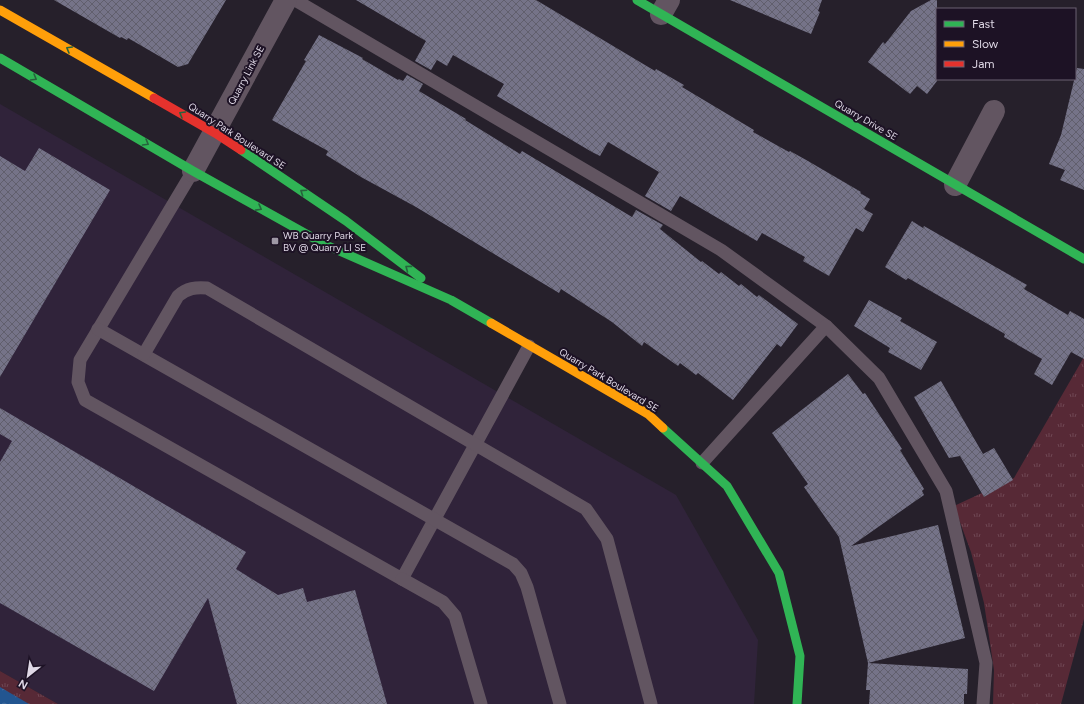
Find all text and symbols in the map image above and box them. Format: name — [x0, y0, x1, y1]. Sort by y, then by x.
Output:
legend — [936, 8, 1076, 80]
text: Fast — [972, 17, 995, 31]
text: Slow — [972, 37, 999, 51]
street label: Quarry Link SE — [225, 43, 267, 107]
one-way arrow — [66, 47, 73, 54]
text: Jam — [972, 57, 995, 71]
one-way arrow — [30, 73, 37, 80]
street label: Quarry Drive SE — [832, 97, 900, 143]
street label: Quarry Park Boulevard SE — [186, 100, 288, 172]
one-way arrow — [179, 111, 186, 118]
one-way arrow — [142, 139, 149, 146]
one-way arrow — [300, 189, 307, 197]
one-way arrow — [255, 203, 262, 210]
place label: WB Quarry Park BV @ Quarry LI SE — [283, 229, 366, 254]
marker: WB Quarry Park BV @ Quarry LI SE — [270, 236, 280, 246]
one-way arrow — [406, 266, 413, 273]
street label: Quarry Park Boulevard SE — [557, 345, 661, 415]
north arrow — [8, 656, 48, 696]
text: N — [16, 676, 30, 692]

